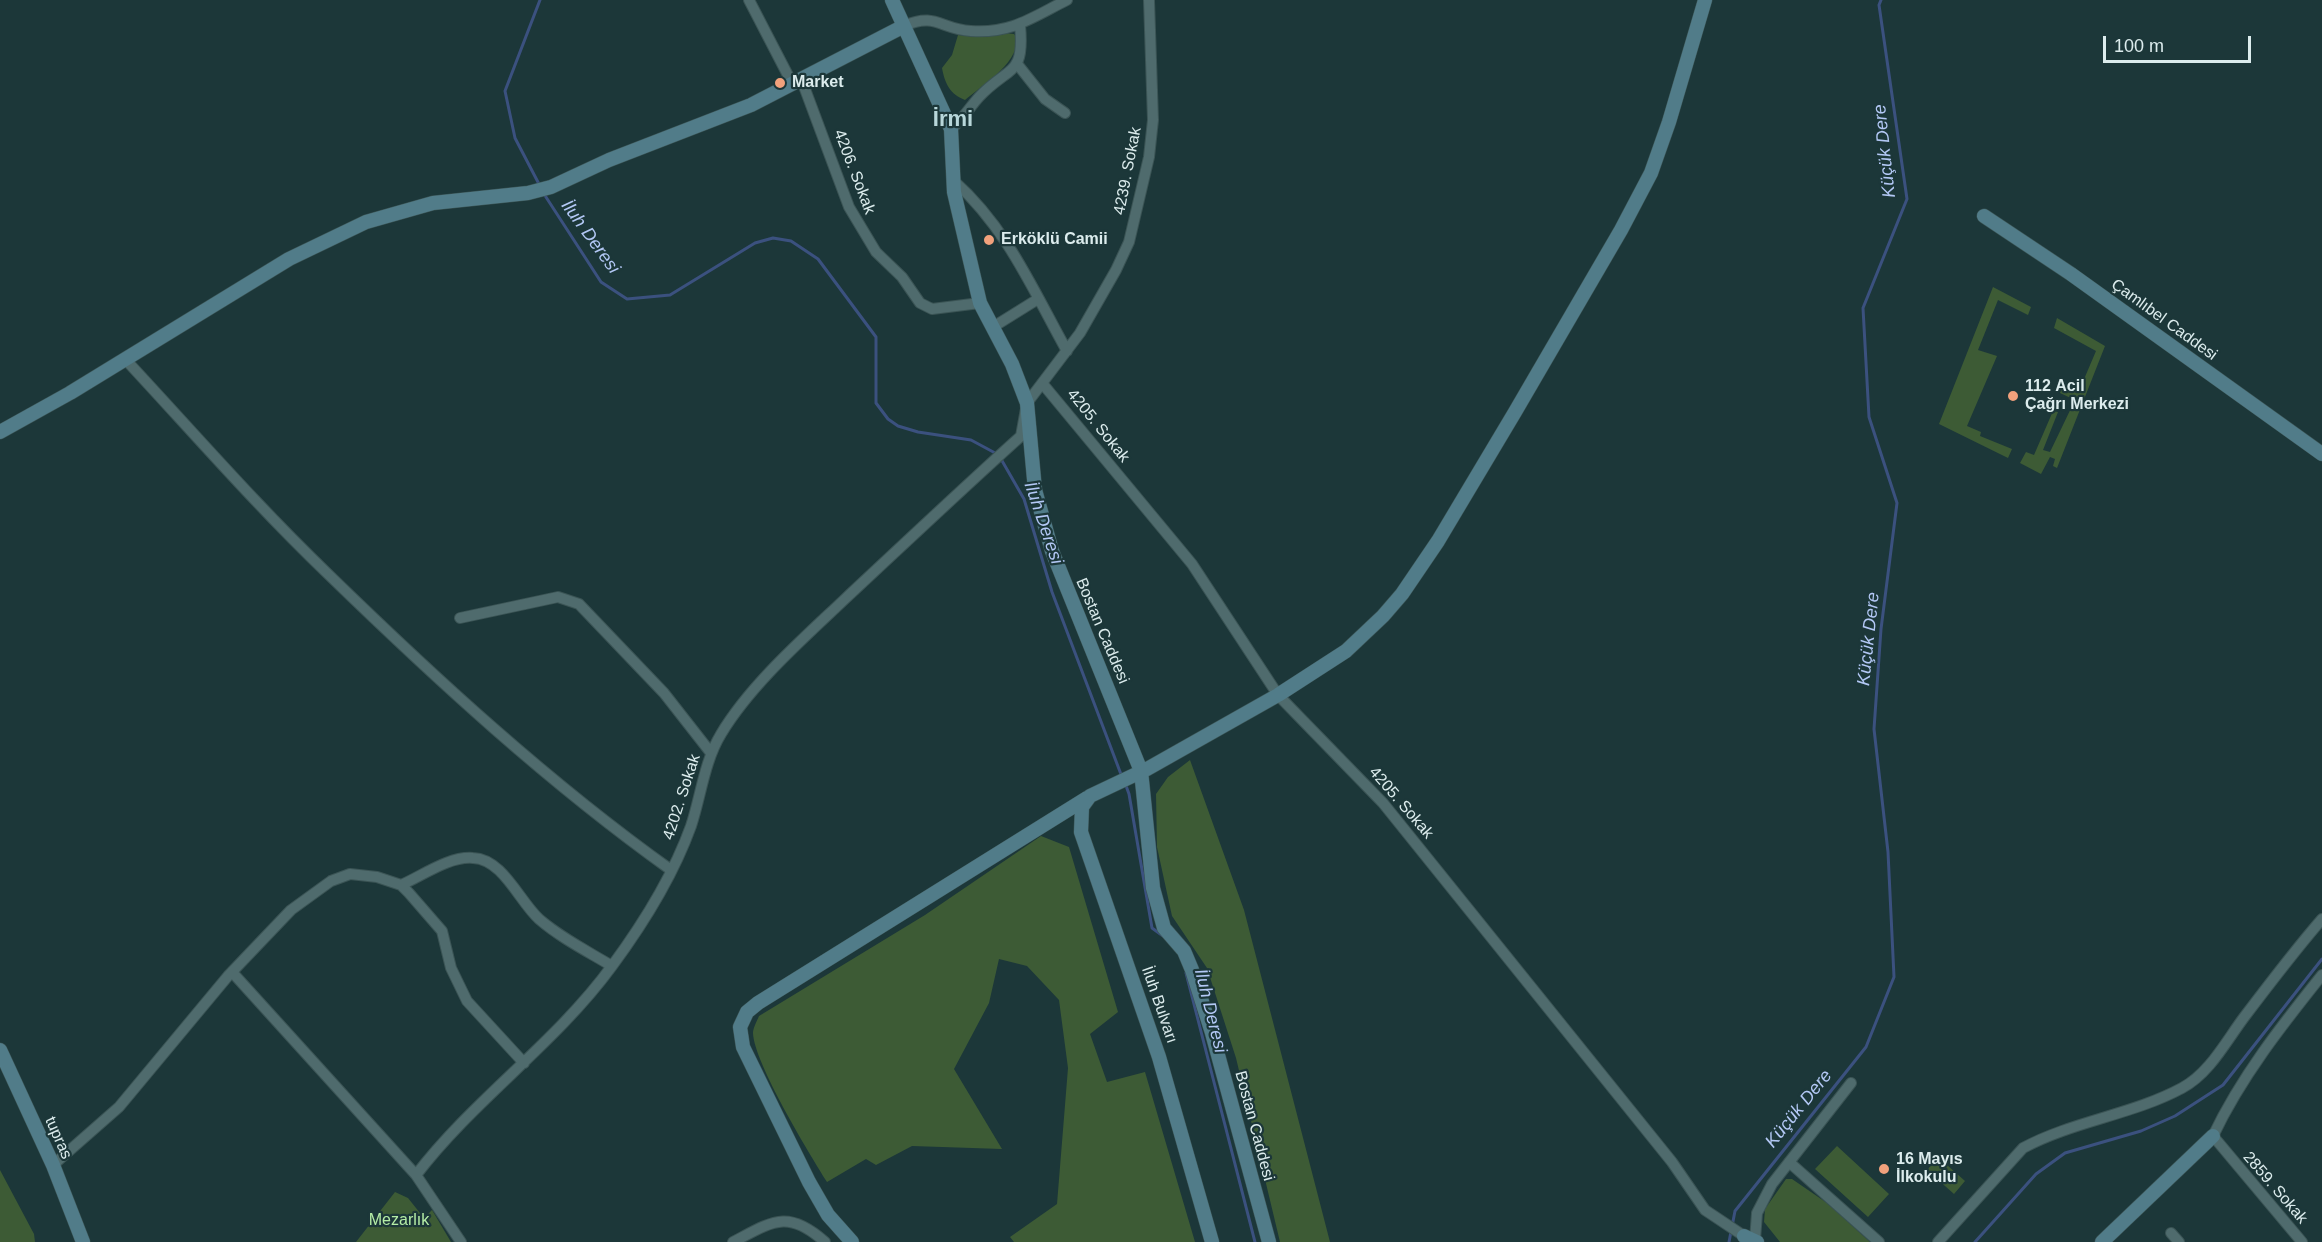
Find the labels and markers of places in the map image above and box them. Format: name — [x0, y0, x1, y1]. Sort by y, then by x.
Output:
place label: Market — [792, 73, 844, 93]
marker: Market — [773, 76, 787, 90]
place label: Erköklü Camii — [1001, 230, 1108, 250]
marker: Erköklü Camii — [982, 233, 996, 247]
place label: 112 Acil Çağrı Merkezi — [2025, 377, 2129, 415]
marker: 112 Acil Çağrı Merkezi — [2006, 389, 2020, 403]
place label: 16 Mayıs İlkokulu — [1896, 1150, 1963, 1188]
marker: 16 Mayıs İlkokulu — [1877, 1162, 1891, 1176]

